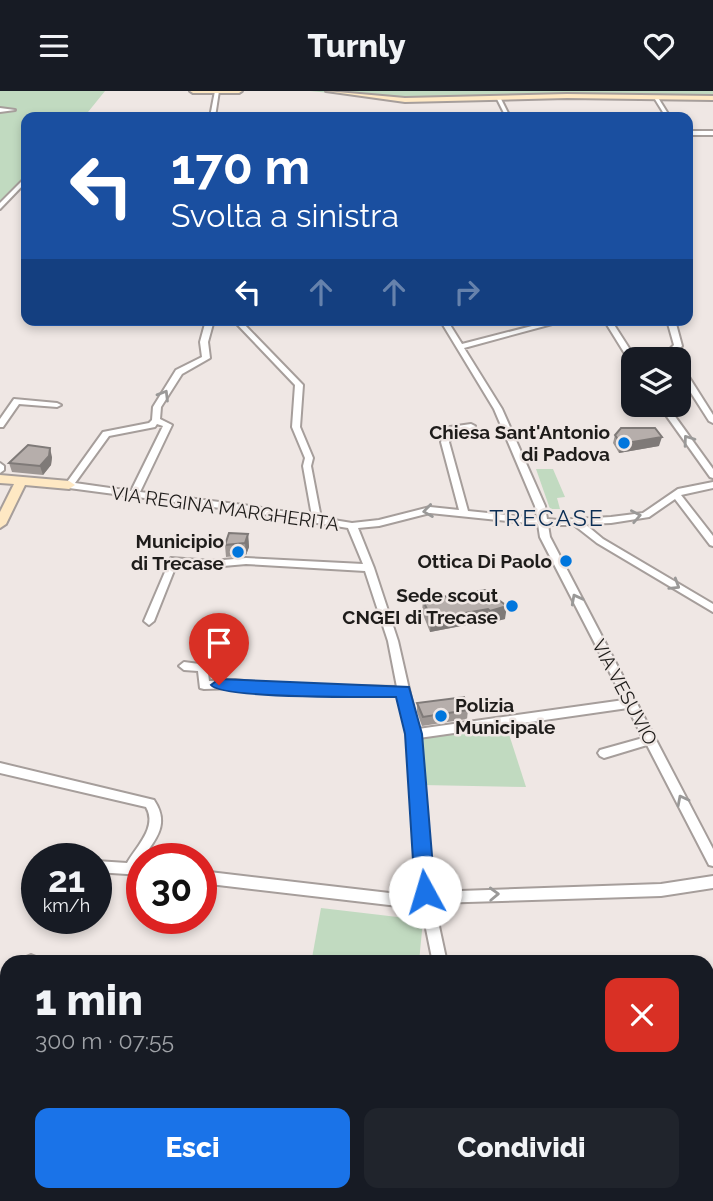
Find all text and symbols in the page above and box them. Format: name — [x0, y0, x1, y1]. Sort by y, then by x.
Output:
icon: menu — [35, 27, 73, 65]
text: Turnly — [307, 27, 406, 64]
icon: heart — [640, 27, 678, 65]
text: 170 m — [171, 138, 310, 195]
icon: left — [56, 140, 147, 231]
text: Svolta a sinistra — [171, 197, 399, 234]
icon: left — [229, 273, 267, 311]
icon: ahead — [302, 273, 340, 311]
icon: ahead — [375, 273, 413, 311]
icon: right — [448, 273, 486, 311]
map controls — [621, 347, 691, 417]
button: layers — [621, 347, 691, 417]
one-way arrow — [156, 390, 169, 403]
place label: Chiesa Sant'Antonio di Padova — [429, 421, 610, 465]
marker: Chiesa Sant'Antonio di Padova — [616, 435, 632, 451]
one-way arrow — [683, 435, 696, 447]
street label: VIA REGINA MARGHERITA — [110, 481, 340, 535]
one-way arrow — [422, 504, 434, 519]
district label: TRECASE — [489, 504, 605, 531]
one-way arrow — [631, 509, 642, 524]
place label: Municipio di Trecase — [131, 530, 224, 574]
marker: Municipio di Trecase — [230, 544, 246, 560]
place label: Ottica Di Paolo — [417, 550, 552, 572]
marker: Ottica Di Paolo — [558, 553, 574, 569]
one-way arrow — [668, 577, 681, 590]
place label: Sede scout CNGEI di Trecase — [342, 584, 499, 628]
one-way arrow — [571, 593, 584, 606]
marker: Sede scout CNGEI di Trecase — [504, 598, 520, 614]
pin — [189, 613, 249, 685]
icon: arrive — [200, 624, 238, 662]
street label: VIA VESUVIO — [588, 636, 662, 748]
place label: Polizia Municipale — [455, 694, 555, 738]
marker: Polizia Municipale — [433, 708, 449, 724]
one-way arrow — [676, 795, 690, 807]
speed limit sign: 30 — [126, 843, 217, 934]
position arrow — [388, 855, 462, 929]
text: 21 — [48, 859, 85, 900]
one-way arrow — [489, 886, 500, 902]
text: km/h — [43, 895, 90, 916]
text: 1 min — [35, 976, 143, 1025]
button: close — [605, 978, 679, 1052]
text: 300 m · 07:55 — [35, 1027, 174, 1054]
button: Esci — [35, 1108, 350, 1188]
button: Condividi — [364, 1108, 679, 1188]

